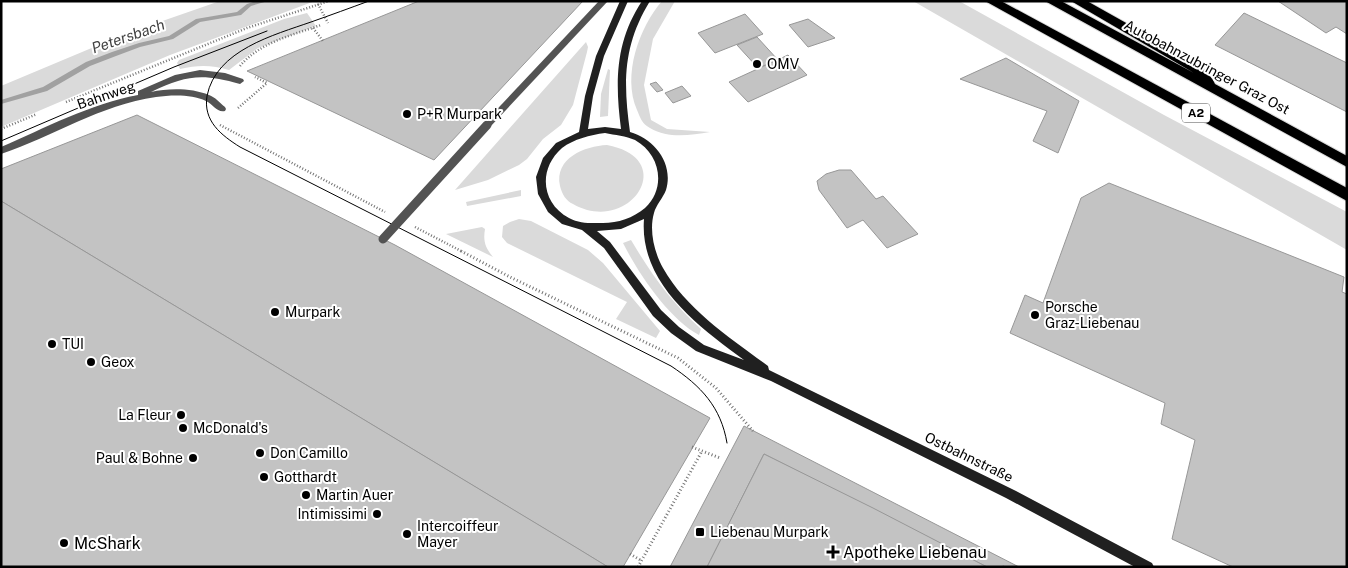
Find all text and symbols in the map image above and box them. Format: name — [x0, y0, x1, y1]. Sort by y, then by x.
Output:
water label: Petersbach — [89, 16, 167, 56]
street label: Autobahnzubringer Graz Ost — [1122, 17, 1292, 117]
place label: OMV — [767, 56, 800, 72]
marker: OMV — [751, 58, 763, 70]
street label: Bahnweg — [75, 78, 137, 112]
road number: A2 — [1182, 104, 1210, 122]
place label: P+R Murpark — [417, 106, 502, 122]
marker: P+R Murpark — [401, 108, 413, 120]
place label: Porsche Graz-Liebenau — [1045, 299, 1139, 331]
place label: Murpark — [285, 304, 341, 320]
marker: Murpark — [269, 306, 281, 318]
marker: Porsche Graz-Liebenau — [1029, 309, 1041, 321]
place label: TUI — [62, 336, 84, 352]
marker: TUI — [46, 338, 58, 350]
place label: Geox — [101, 354, 135, 370]
marker: Geox — [85, 356, 97, 368]
place label: La Fleur — [118, 407, 171, 423]
marker: La Fleur — [175, 409, 187, 421]
place label: McDonald's — [193, 420, 268, 436]
marker: McDonald's — [177, 422, 189, 434]
street label: Ostbahnstraße — [922, 429, 1016, 485]
place label: Don Camillo — [270, 445, 348, 461]
marker: Don Camillo — [254, 447, 266, 459]
place label: Paul & Bohne — [96, 450, 183, 466]
marker: Paul & Bohne — [187, 452, 199, 464]
place label: Gotthardt — [274, 469, 337, 485]
marker: Gotthardt — [258, 471, 270, 483]
place label: Martin Auer — [316, 487, 393, 503]
marker: Martin Auer — [300, 489, 312, 501]
place label: Intimissimi — [297, 506, 367, 522]
marker: Intimissimi — [371, 508, 383, 520]
place label: Intercoiffeur Mayer — [417, 518, 499, 550]
place label: Liebenau Murpark — [710, 524, 829, 540]
marker: Liebenau Murpark — [694, 526, 706, 538]
marker: Intercoiffeur Mayer — [401, 528, 413, 540]
place label: McShark — [74, 534, 141, 553]
marker: McShark — [58, 537, 70, 549]
place label: Apotheke Liebenau — [843, 543, 987, 562]
marker: Apotheke Liebenau — [827, 546, 839, 558]

